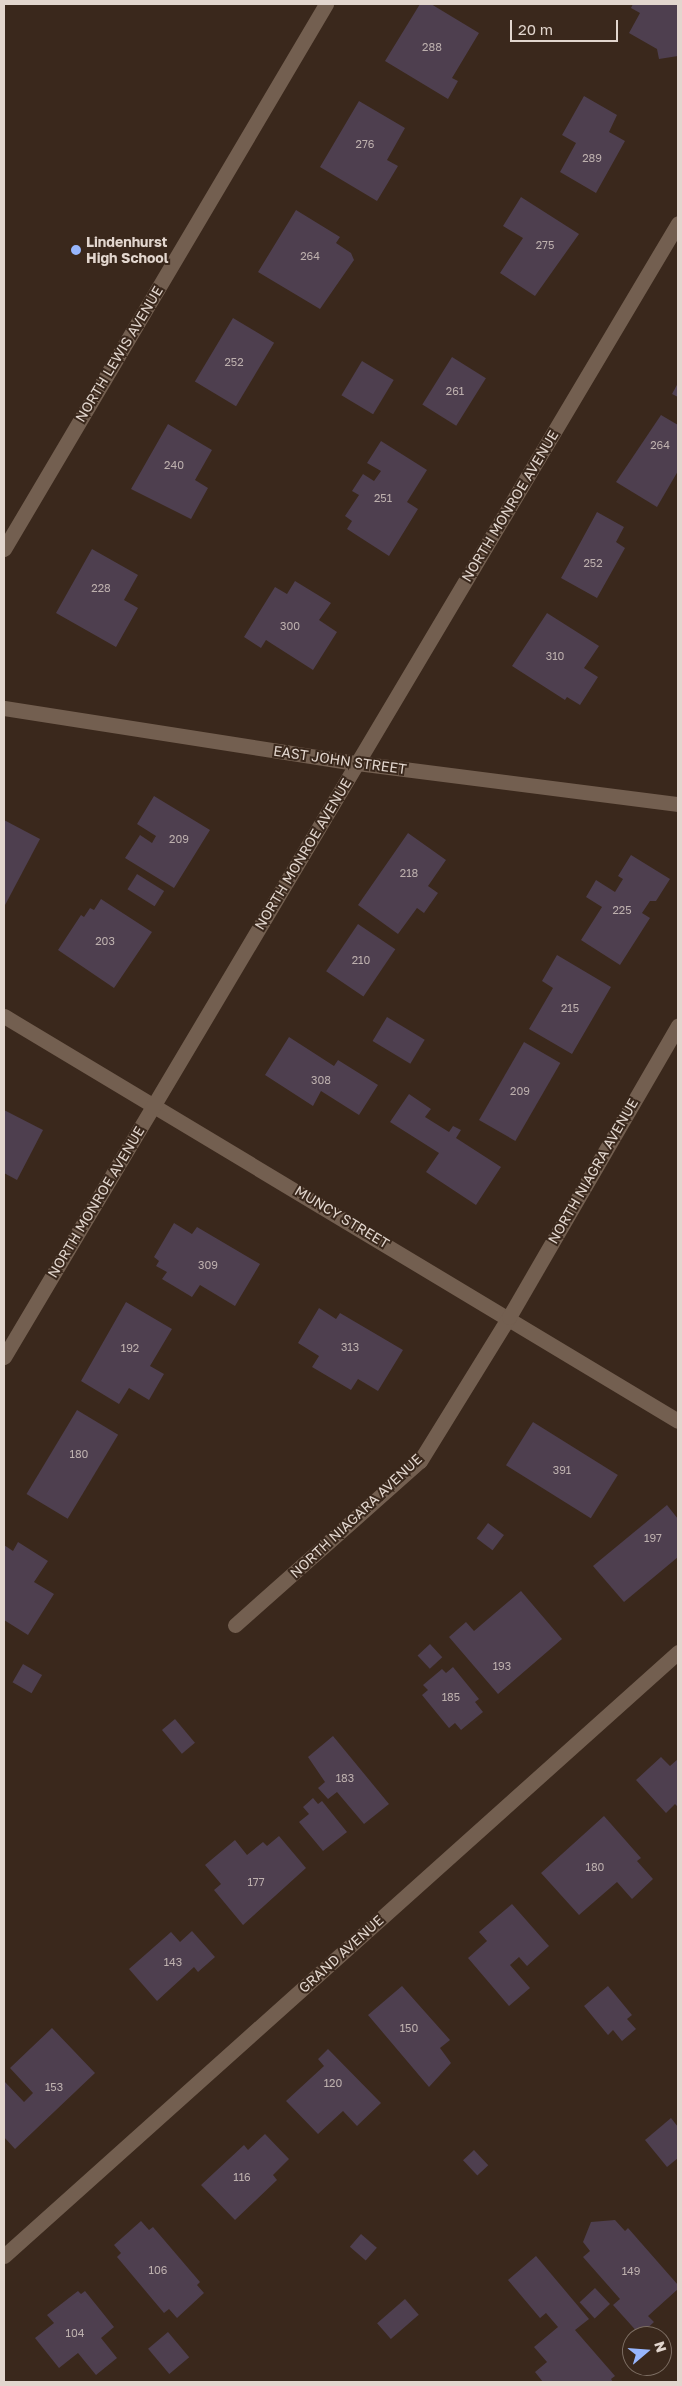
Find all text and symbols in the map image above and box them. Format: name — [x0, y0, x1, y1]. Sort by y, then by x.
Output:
scale bar — [512, 10, 620, 42]
text: 20 m — [518, 20, 553, 38]
house number: 288 — [422, 40, 442, 54]
house number: 276 — [356, 137, 374, 151]
house number: 289 — [582, 151, 602, 165]
place label: Lindenhurst High School — [86, 234, 168, 266]
house number: 275 — [536, 238, 554, 252]
marker: Lindenhurst High School — [70, 244, 82, 256]
house number: 264 — [300, 249, 320, 263]
street label: NORTH LEWIS AVENUE — [72, 283, 166, 425]
house number: 252 — [224, 355, 244, 369]
house number: 261 — [446, 384, 464, 398]
street label: NORTH MONROE AVENUE — [458, 427, 562, 585]
house number: 264 — [650, 438, 670, 452]
house number: 240 — [164, 458, 184, 472]
house number: 251 — [374, 491, 392, 505]
house number: 252 — [583, 556, 603, 570]
house number: 228 — [91, 581, 111, 595]
house number: 300 — [280, 619, 300, 633]
house number: 310 — [546, 649, 564, 663]
street label: EAST JOHN STREET — [272, 742, 408, 778]
street label: NORTH MONROE AVENUE — [251, 775, 355, 933]
house number: 209 — [169, 832, 189, 846]
house number: 218 — [400, 866, 418, 880]
house number: 225 — [612, 903, 632, 917]
house number: 203 — [95, 934, 115, 948]
house number: 210 — [352, 953, 370, 967]
house number: 215 — [561, 1001, 579, 1015]
house number: 308 — [311, 1073, 331, 1087]
house number: 209 — [510, 1084, 530, 1098]
street label: NORTH NIAGRA AVENUE — [544, 1095, 642, 1247]
street label: NORTH MONROE AVENUE — [44, 1123, 148, 1281]
street label: MUNCY STREET — [292, 1182, 392, 1252]
house number: 309 — [198, 1258, 218, 1272]
house number: 313 — [341, 1340, 359, 1354]
house number: 192 — [121, 1341, 139, 1355]
house number: 180 — [70, 1447, 88, 1461]
street label: NORTH NIAGARA AVENUE — [287, 1450, 425, 1582]
house number: 391 — [553, 1463, 571, 1477]
house number: 197 — [644, 1531, 662, 1545]
house number: 193 — [493, 1659, 511, 1673]
house number: 185 — [442, 1690, 460, 1704]
house number: 183 — [336, 1771, 354, 1785]
house number: 180 — [586, 1860, 604, 1874]
house number: 177 — [248, 1875, 264, 1889]
street label: GRAND AVENUE — [295, 1912, 387, 1996]
house number: 143 — [164, 1955, 182, 1969]
house number: 150 — [400, 2021, 418, 2035]
house number: 120 — [324, 2076, 342, 2090]
house number: 153 — [45, 2080, 63, 2094]
house number: 116 — [233, 2170, 251, 2184]
house number: 106 — [149, 2263, 167, 2277]
house number: 149 — [622, 2264, 640, 2278]
house number: 104 — [66, 2326, 84, 2340]
north arrow — [622, 2326, 672, 2376]
text: N — [651, 2339, 671, 2354]

